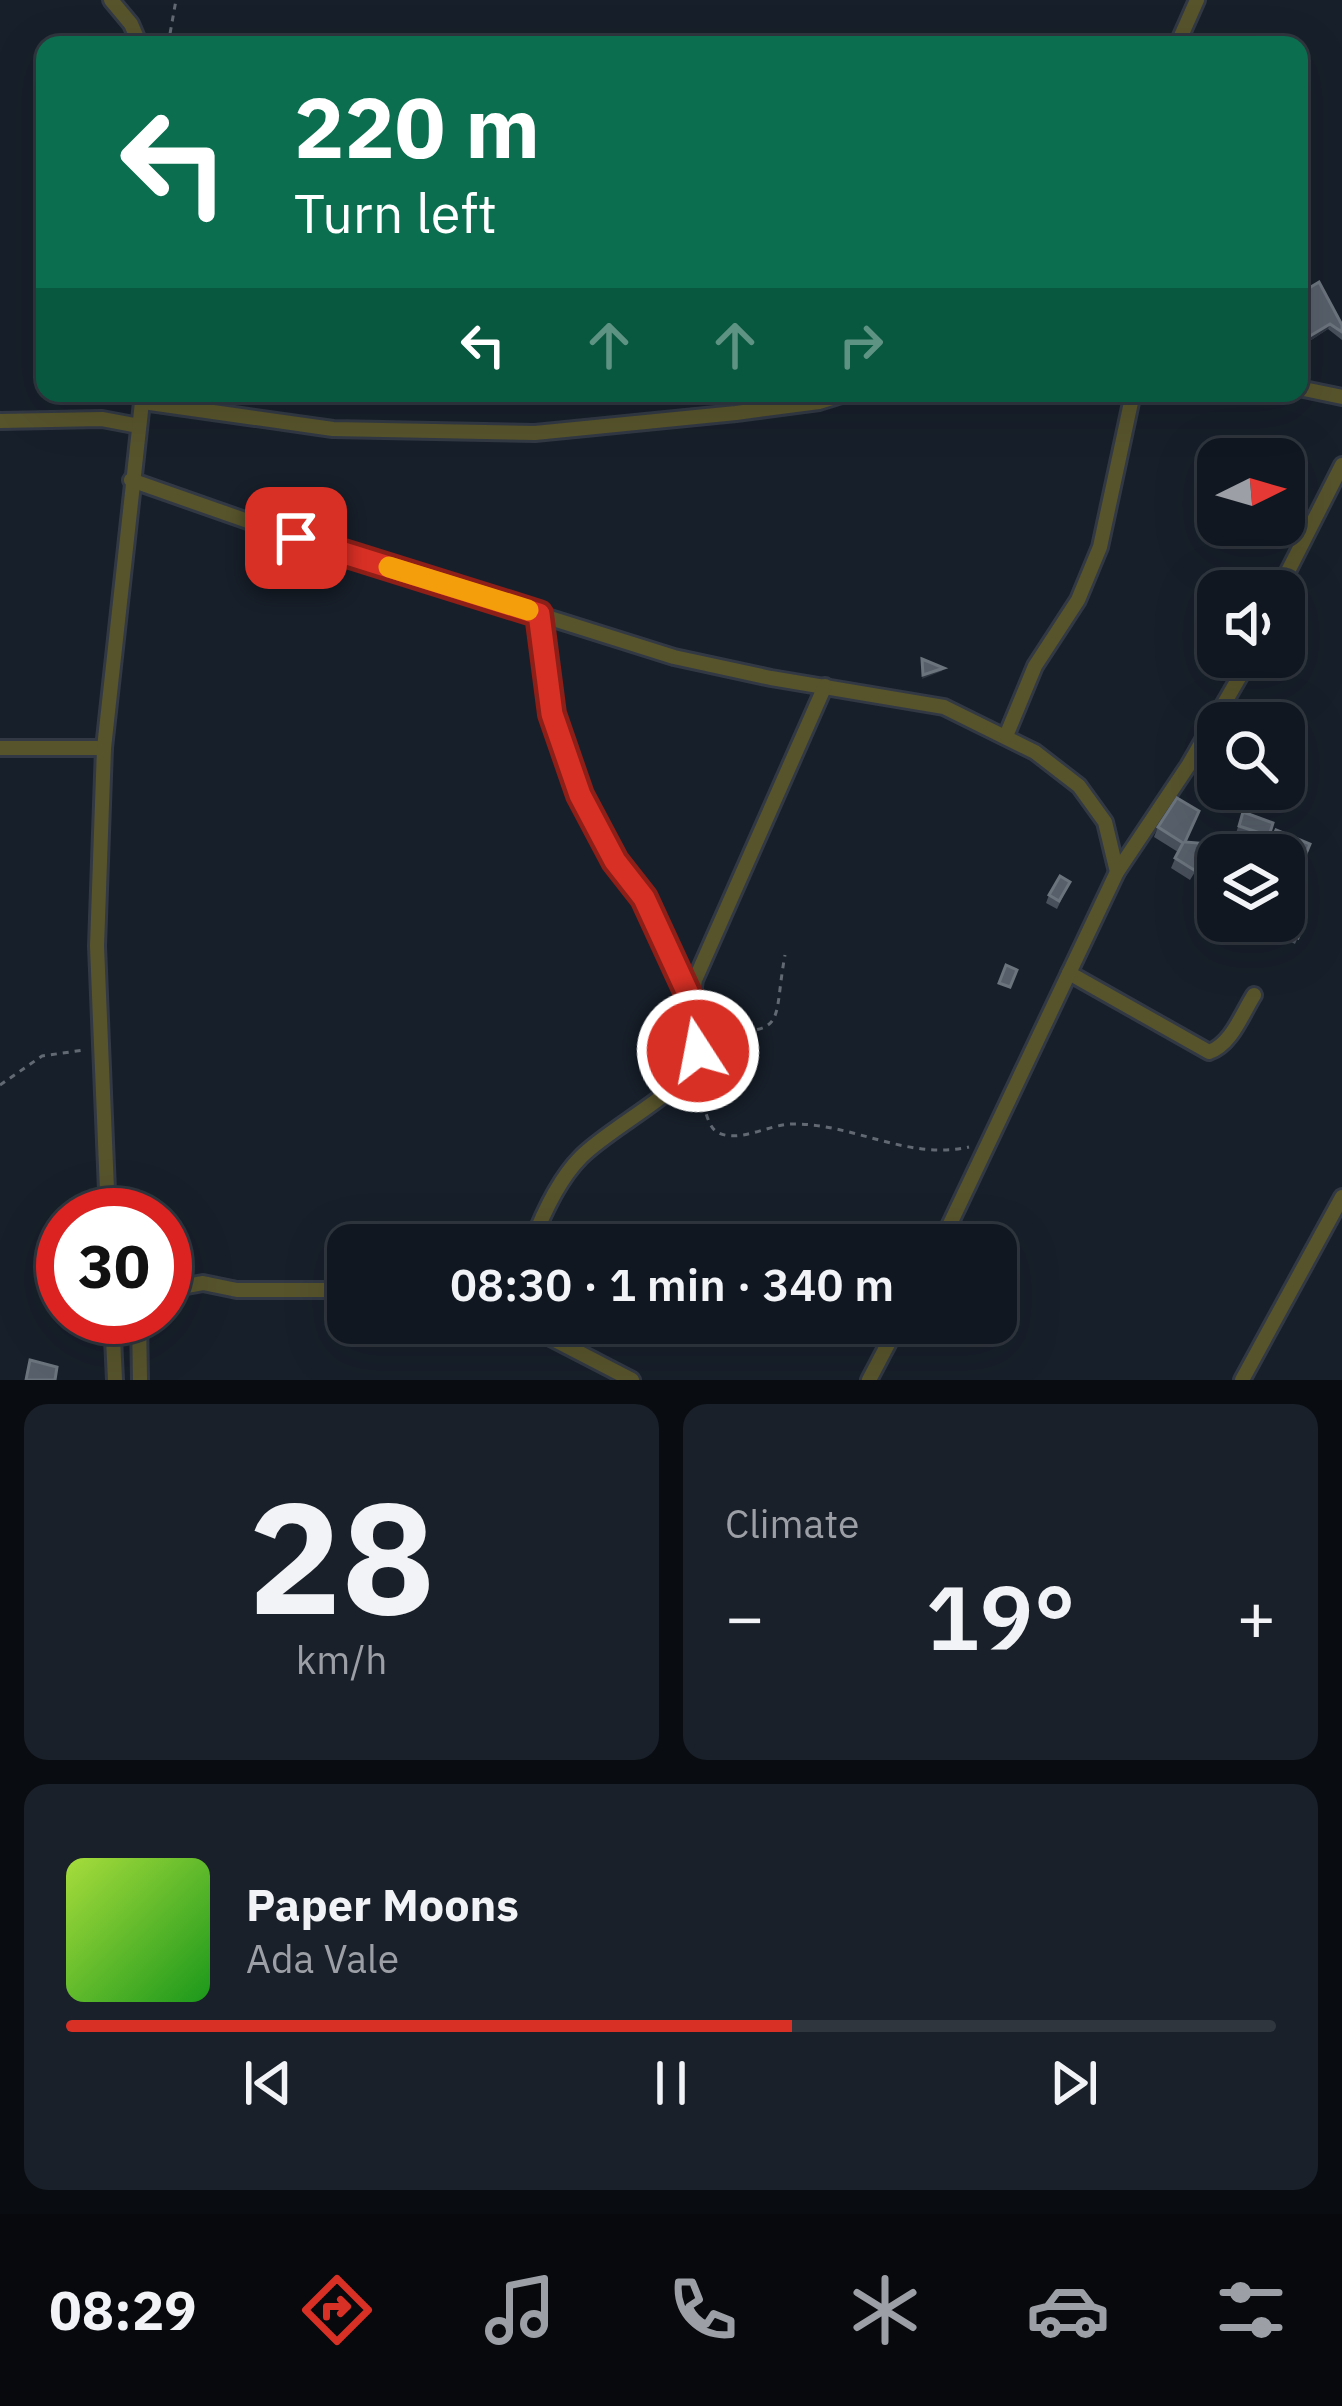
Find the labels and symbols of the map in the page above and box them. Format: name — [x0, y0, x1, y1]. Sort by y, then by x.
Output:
north arrow — [1197, 438, 1305, 546]
pin — [245, 487, 347, 589]
position arrow — [635, 988, 761, 1114]
speed limit sign: 30 — [36, 1188, 192, 1344]

